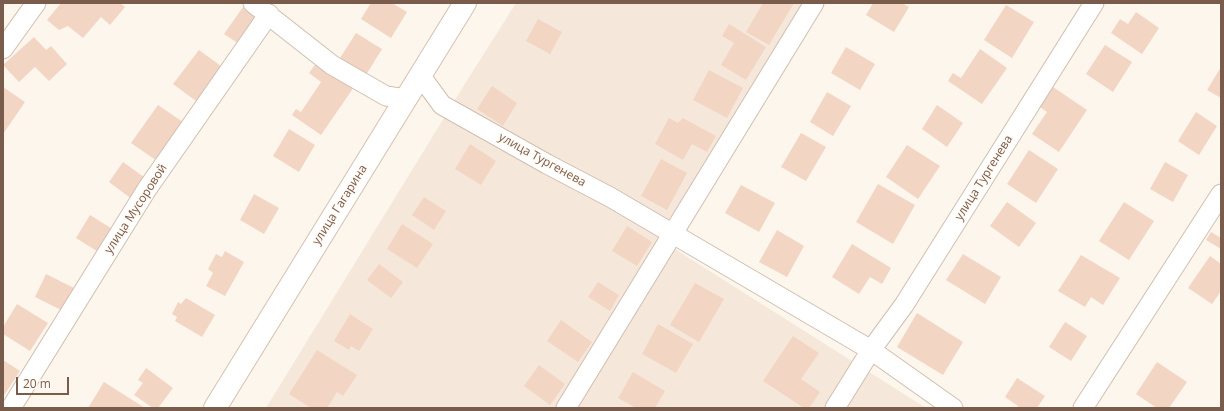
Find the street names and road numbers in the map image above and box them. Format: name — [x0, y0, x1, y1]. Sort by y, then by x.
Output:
street label: улица Тургенева — [496, 130, 588, 190]
street label: улица Тургенева — [952, 133, 1016, 223]
street label: улица Мусоровой — [102, 162, 170, 256]
street label: улица Гагарина — [310, 162, 370, 248]

